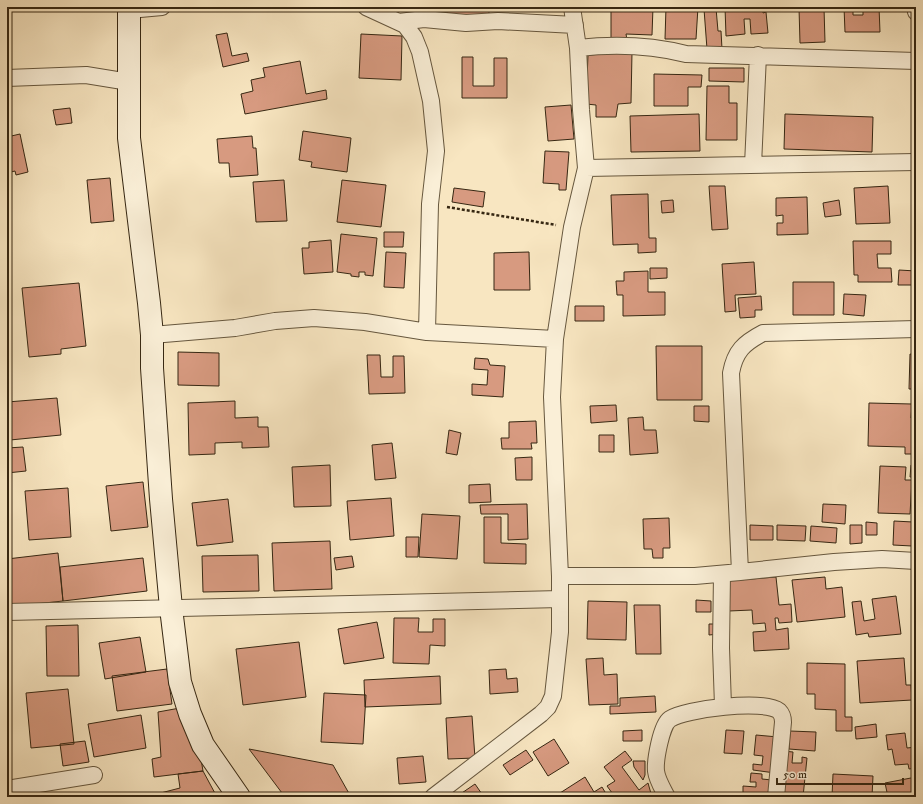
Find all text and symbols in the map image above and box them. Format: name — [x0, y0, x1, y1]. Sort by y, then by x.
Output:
scale bar — [777, 760, 903, 786]
text: 50 m — [783, 767, 807, 782]

